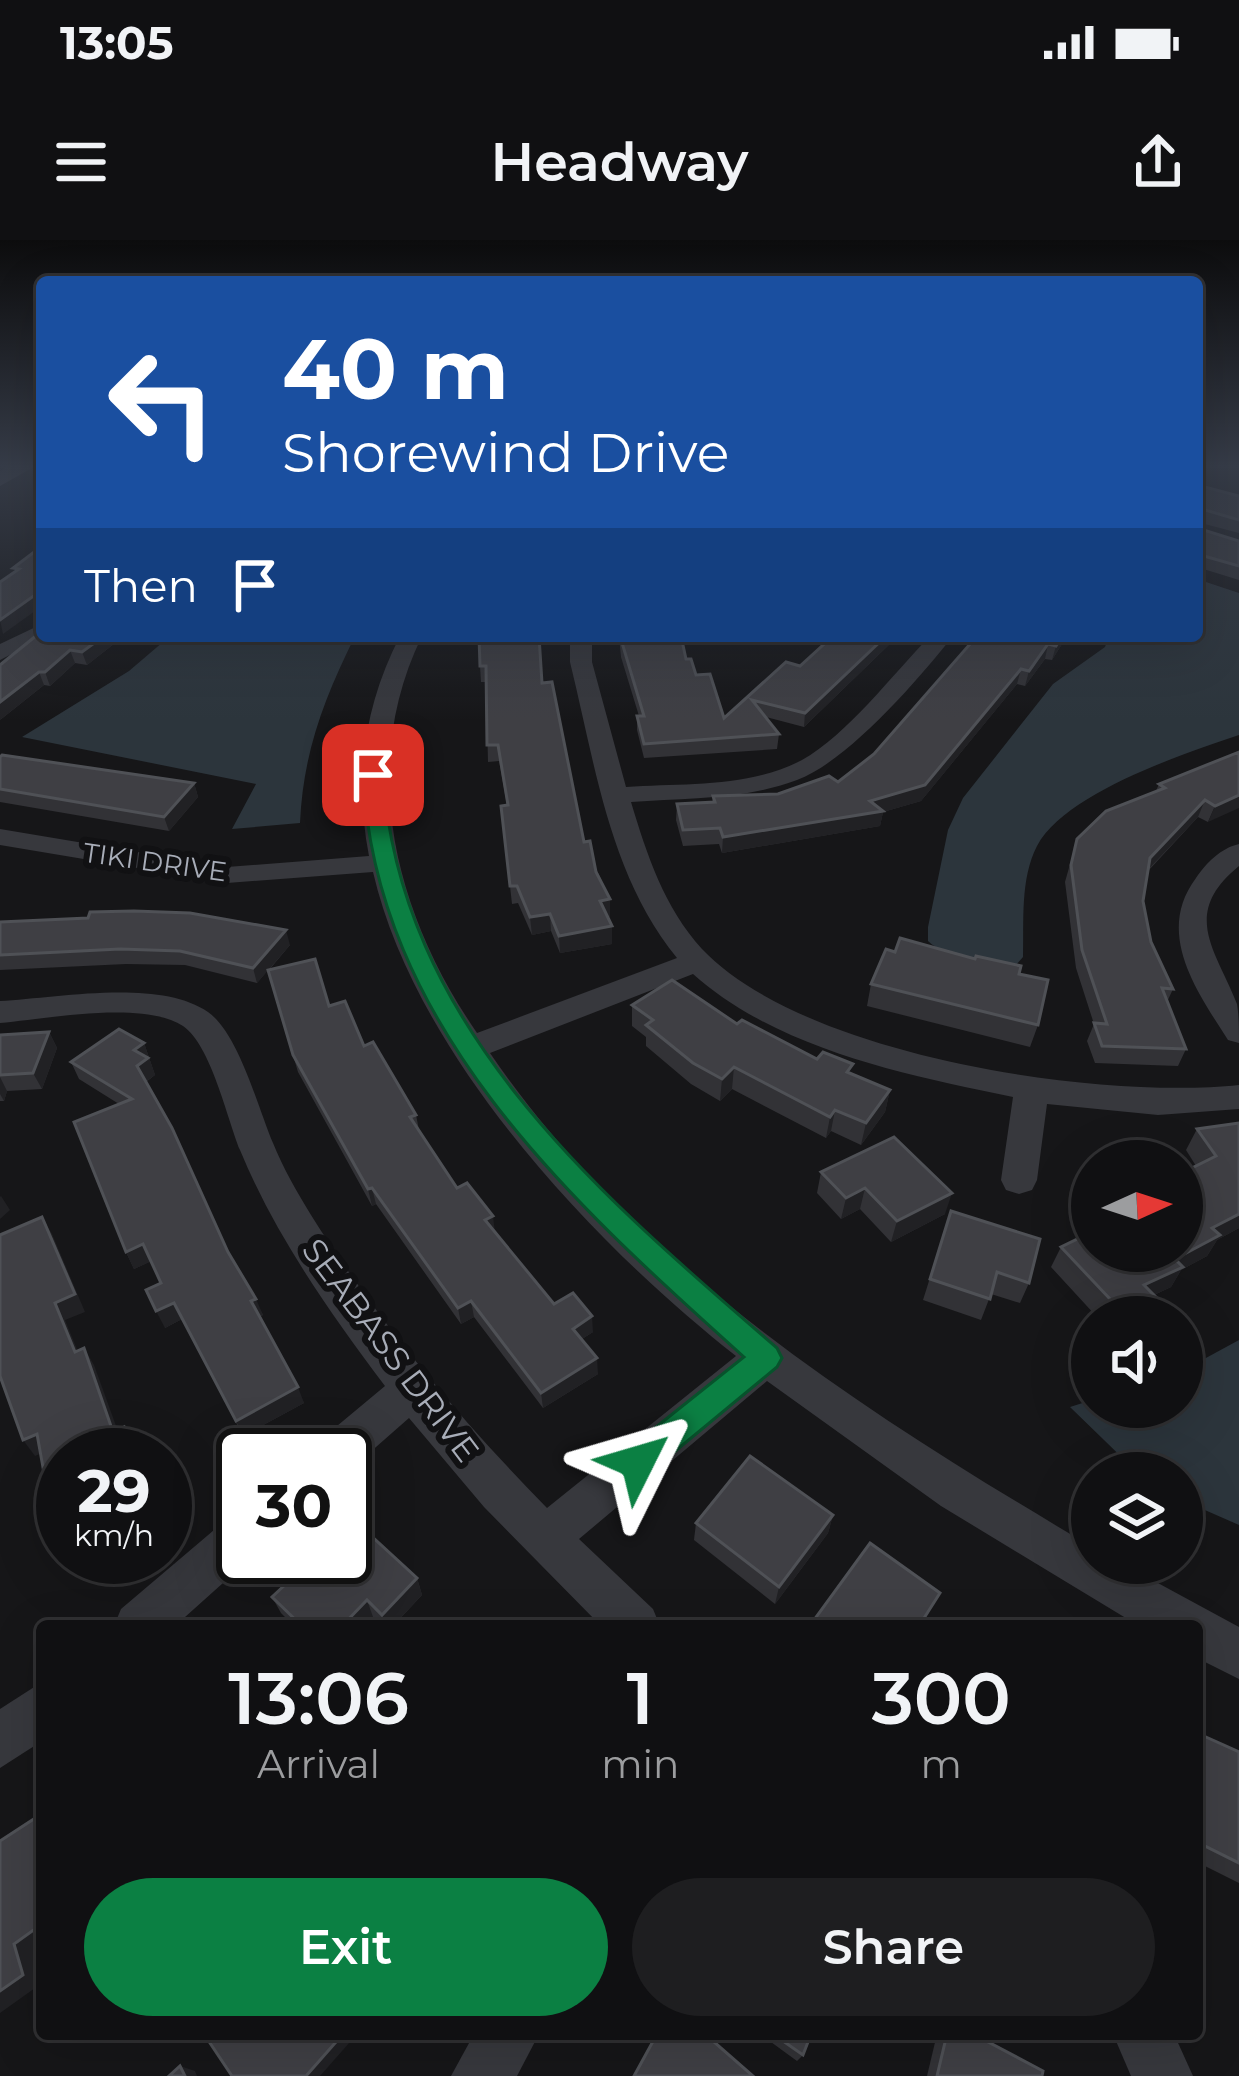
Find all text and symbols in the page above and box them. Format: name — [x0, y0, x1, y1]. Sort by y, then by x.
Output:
text: 13:05 — [60, 15, 173, 70]
icon: menu — [48, 129, 114, 195]
text: Headway — [490, 129, 749, 195]
icon: share — [1125, 129, 1191, 195]
text: 40 m — [282, 318, 509, 420]
icon: left — [84, 324, 240, 480]
text: Shorewind Drive — [282, 420, 729, 486]
icon: arrive — [222, 552, 288, 618]
text: Then — [84, 558, 198, 613]
pin — [322, 724, 424, 826]
icon: arrive — [340, 742, 406, 808]
street label: TIKI DRIVE — [81, 836, 229, 888]
north arrow — [1071, 1140, 1203, 1272]
map controls — [1071, 1140, 1203, 1584]
street label: SEABASS DRIVE — [294, 1231, 488, 1469]
button: sound — [1071, 1296, 1203, 1428]
position arrow — [575, 1399, 701, 1525]
speed limit sign: 30 — [216, 1428, 372, 1584]
button: layers — [1071, 1452, 1203, 1584]
text: 29 — [77, 1454, 151, 1527]
text: km/h — [74, 1517, 154, 1554]
text: 13:06 — [228, 1654, 409, 1742]
text: 1 — [627, 1654, 654, 1742]
text: 300 — [872, 1654, 1011, 1742]
text: Arrival — [257, 1740, 380, 1788]
text: min — [601, 1740, 679, 1788]
text: m — [921, 1740, 962, 1788]
button: Exit — [84, 1878, 608, 2016]
button: Share — [632, 1878, 1155, 2016]

